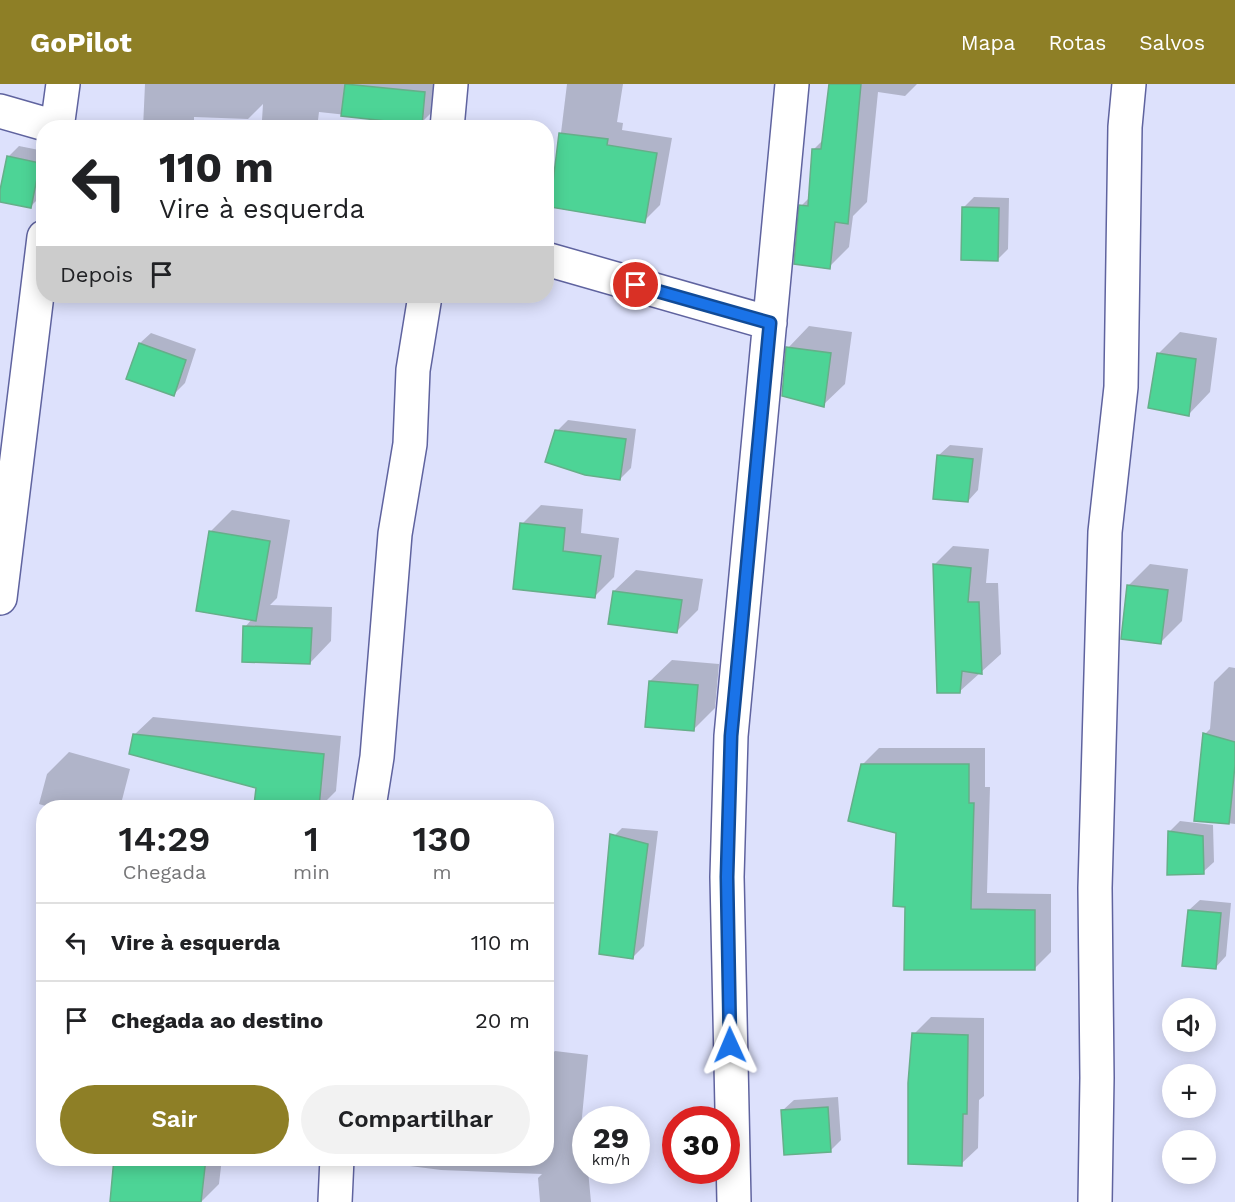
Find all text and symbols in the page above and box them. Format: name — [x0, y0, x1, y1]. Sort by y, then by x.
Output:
text: GoPilot — [30, 26, 132, 59]
text: Mapa — [961, 30, 1015, 55]
text: Rotas — [1048, 30, 1106, 55]
text: Salvos — [1139, 30, 1205, 55]
text: 110 m — [159, 143, 274, 192]
icon: left — [60, 144, 138, 222]
text: Vire à esquerda — [159, 193, 365, 225]
icon: arrive — [145, 258, 178, 291]
pin — [610, 259, 661, 310]
text: Depois — [60, 262, 133, 287]
icon: arrive — [619, 268, 652, 301]
text: 14:29 — [119, 818, 211, 860]
text: 1 — [304, 818, 319, 860]
text: 130 — [412, 818, 471, 860]
text: Chegada — [123, 860, 206, 884]
text: min — [293, 860, 330, 884]
text: m — [432, 860, 451, 884]
icon: left — [60, 926, 93, 959]
text: Vire à esquerda — [111, 930, 280, 955]
text: 110 m — [471, 930, 530, 955]
map controls — [1162, 998, 1216, 1184]
button: sound — [1162, 998, 1216, 1052]
icon: arrive — [60, 1004, 93, 1037]
text: Chegada ao destino — [111, 1008, 323, 1033]
text: 20 m — [475, 1008, 530, 1033]
position arrow — [698, 1013, 762, 1077]
button: + — [1162, 1064, 1216, 1118]
button: Sair — [60, 1085, 289, 1154]
button: Compartilhar — [301, 1085, 530, 1154]
speed limit sign: 30 — [662, 1106, 740, 1184]
text: 29 — [593, 1120, 629, 1155]
button: − — [1162, 1130, 1216, 1184]
text: km/h — [592, 1151, 630, 1169]

